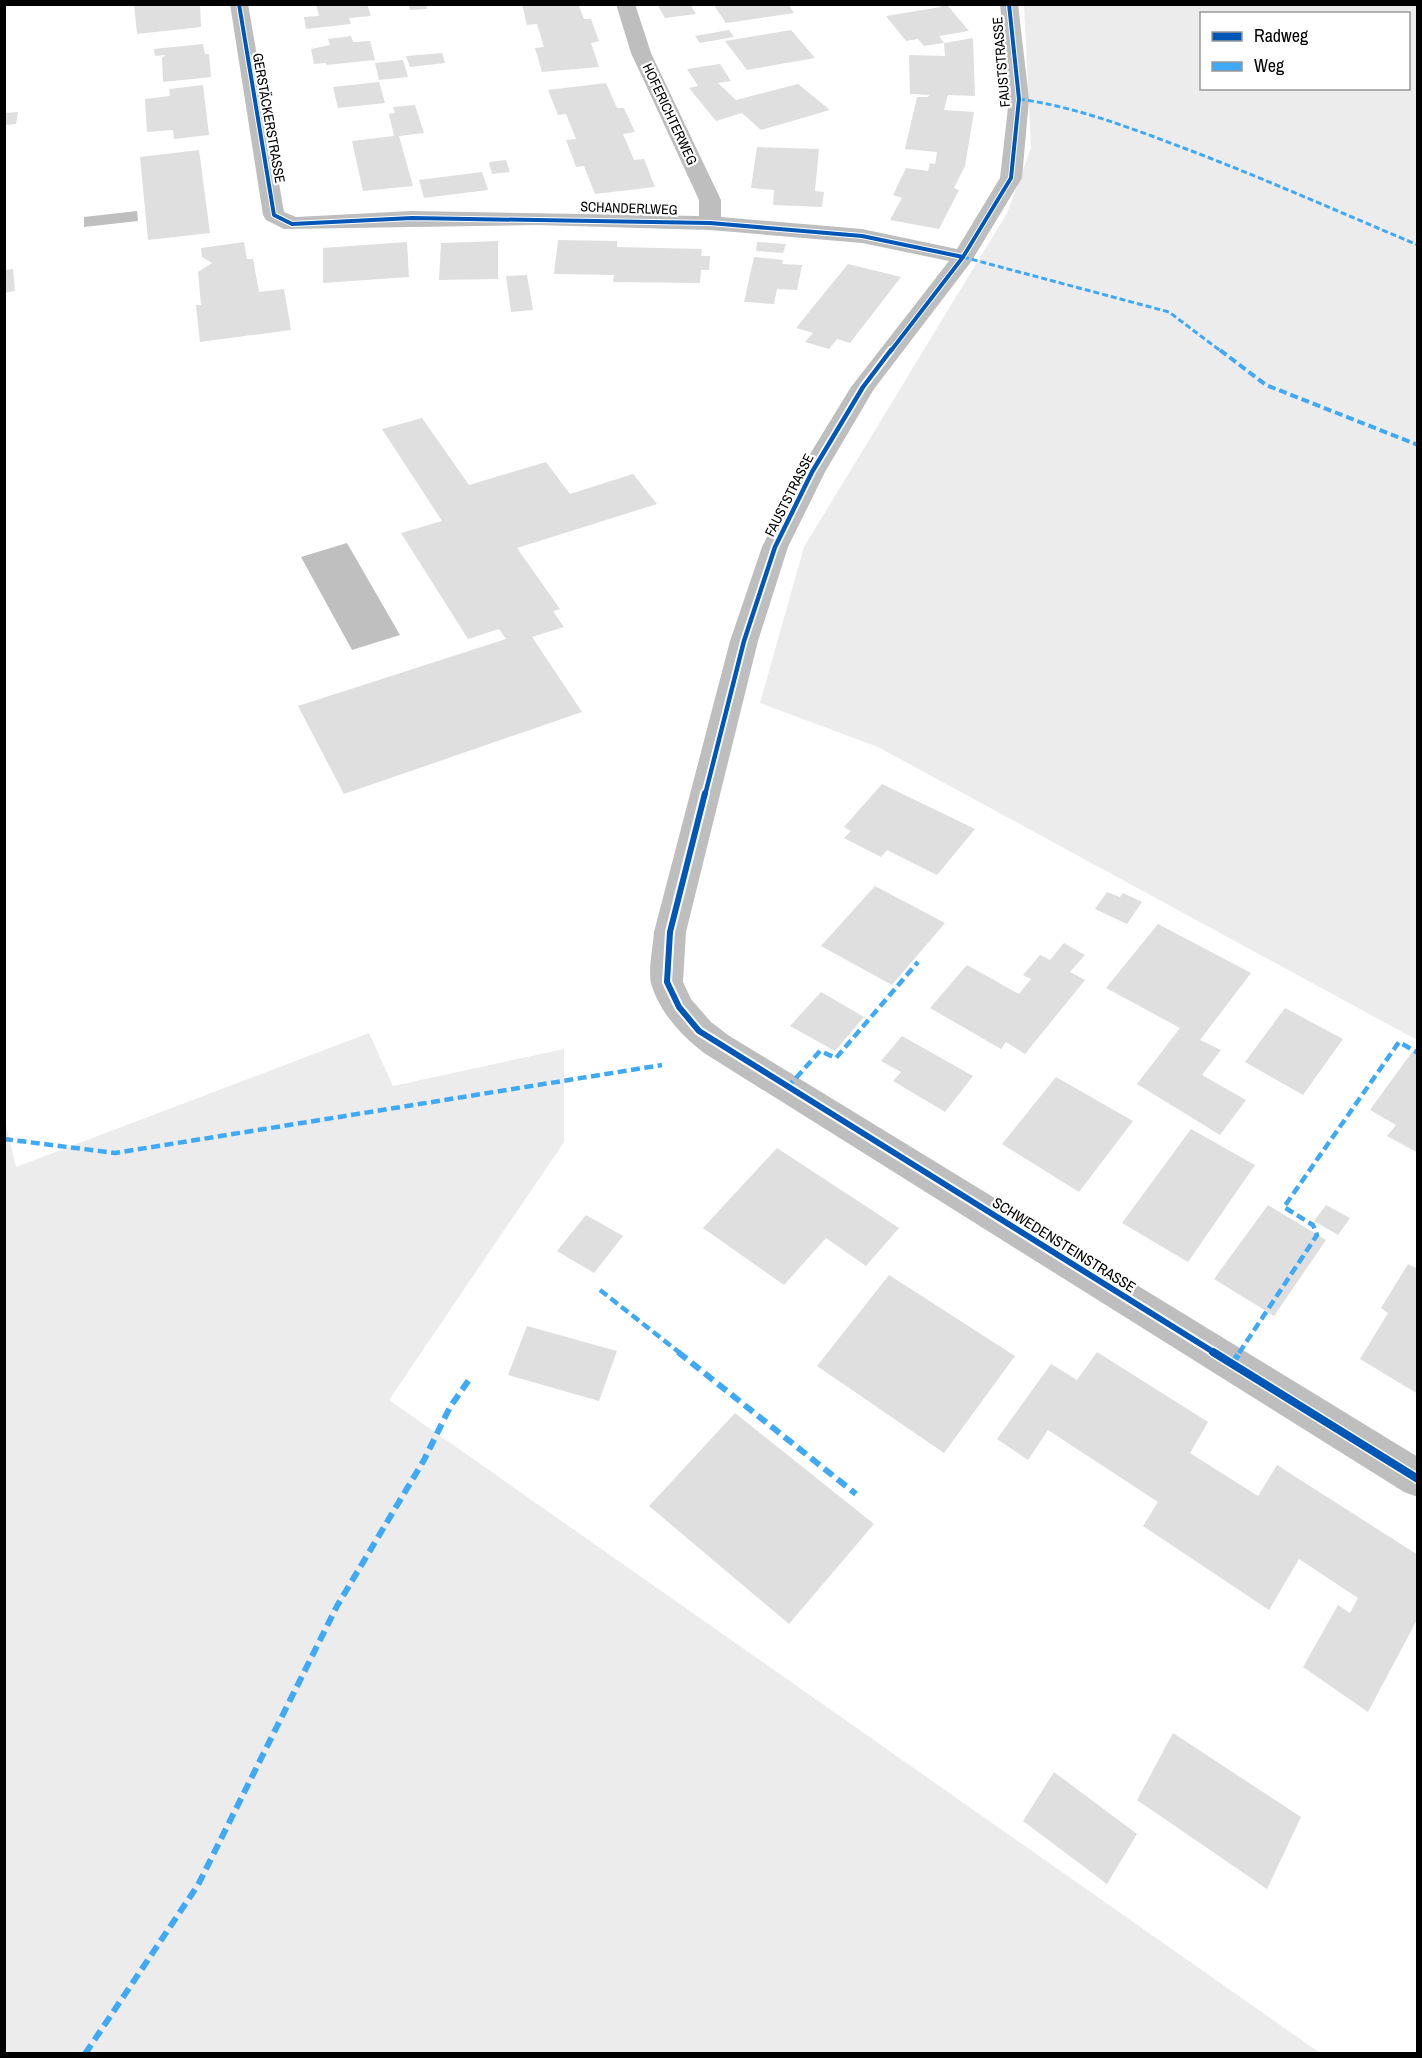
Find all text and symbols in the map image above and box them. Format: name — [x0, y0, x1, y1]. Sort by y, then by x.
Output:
legend — [1200, 12, 1410, 90]
street label: FAUSTSTRASSE — [988, 16, 1014, 108]
text: Radweg — [1254, 23, 1309, 48]
street label: GERSTÄCKERSTRASSE — [249, 52, 289, 184]
text: Weg — [1254, 53, 1285, 78]
street label: HOFERICHTERWEG — [639, 60, 701, 168]
street label: SCHANDERLWEG — [580, 197, 678, 219]
street label: FAUSTSTRASSE — [760, 451, 818, 539]
street label: SCHWEDENSTEINSTRASSE — [989, 1192, 1140, 1297]

